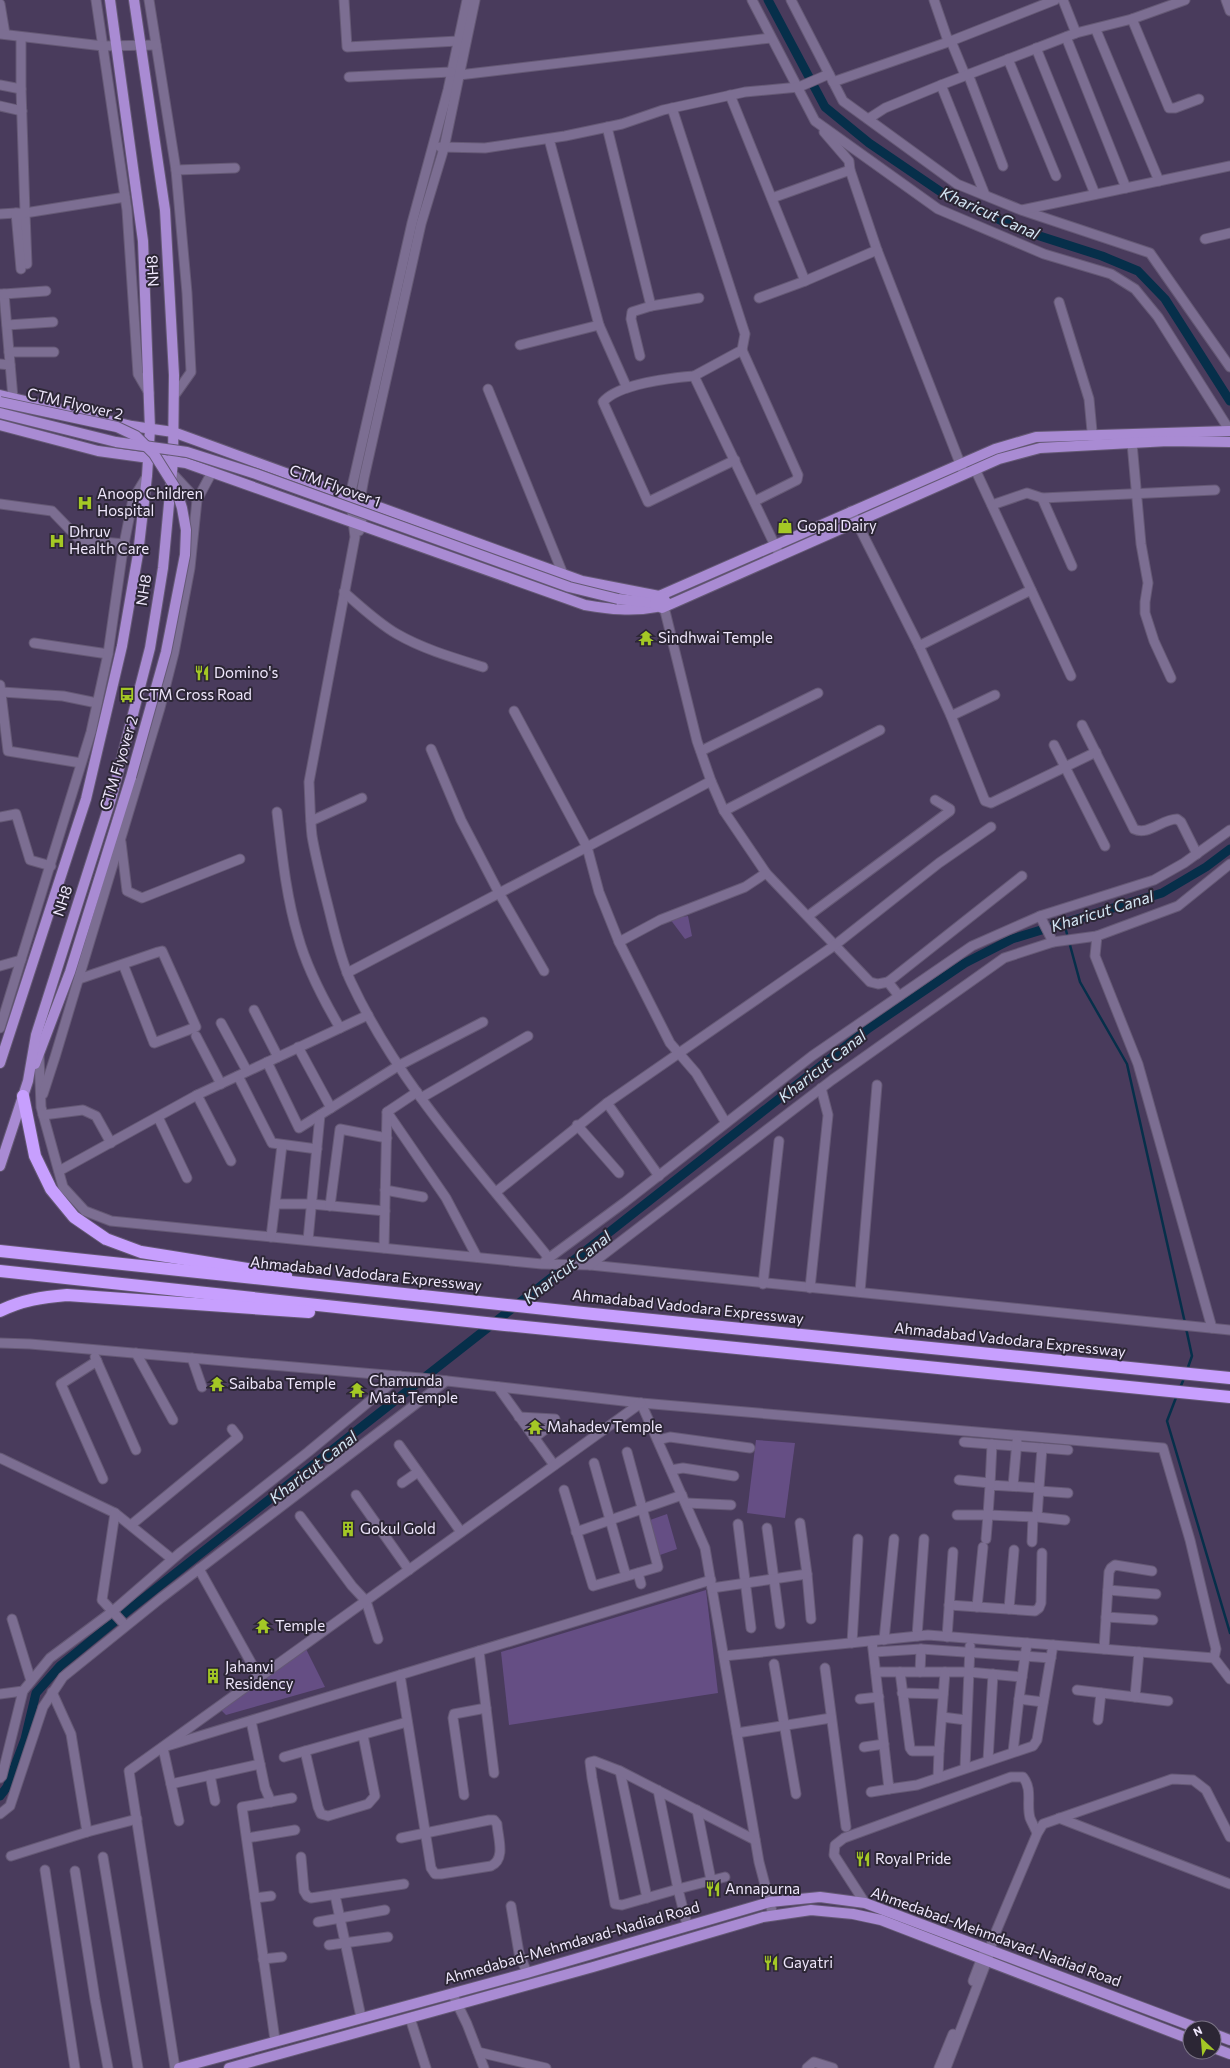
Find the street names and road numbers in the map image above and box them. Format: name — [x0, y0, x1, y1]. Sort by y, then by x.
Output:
street label: NH8 — [142, 255, 162, 287]
street label: CTM Flyover 2 — [26, 383, 125, 423]
street label: CTM Flyover 1 — [287, 460, 383, 510]
street label: NH8 — [132, 573, 154, 607]
street label: CTM Flyover 2 — [95, 713, 141, 812]
street label: NH8 — [49, 883, 76, 919]
street label: Ahmadabad Vadodara Expressway — [249, 1252, 483, 1294]
street label: Ahmadabad Vadodara Expressway — [571, 1285, 805, 1327]
street label: Ahmadabad Vadodara Expressway — [893, 1318, 1127, 1360]
street label: Ahmedabad-Mehmdavad-Nadiad Road — [869, 1882, 1124, 1990]
street label: Ahmedabad-Mehmdavad-Nadiad Road — [442, 1897, 702, 1987]

